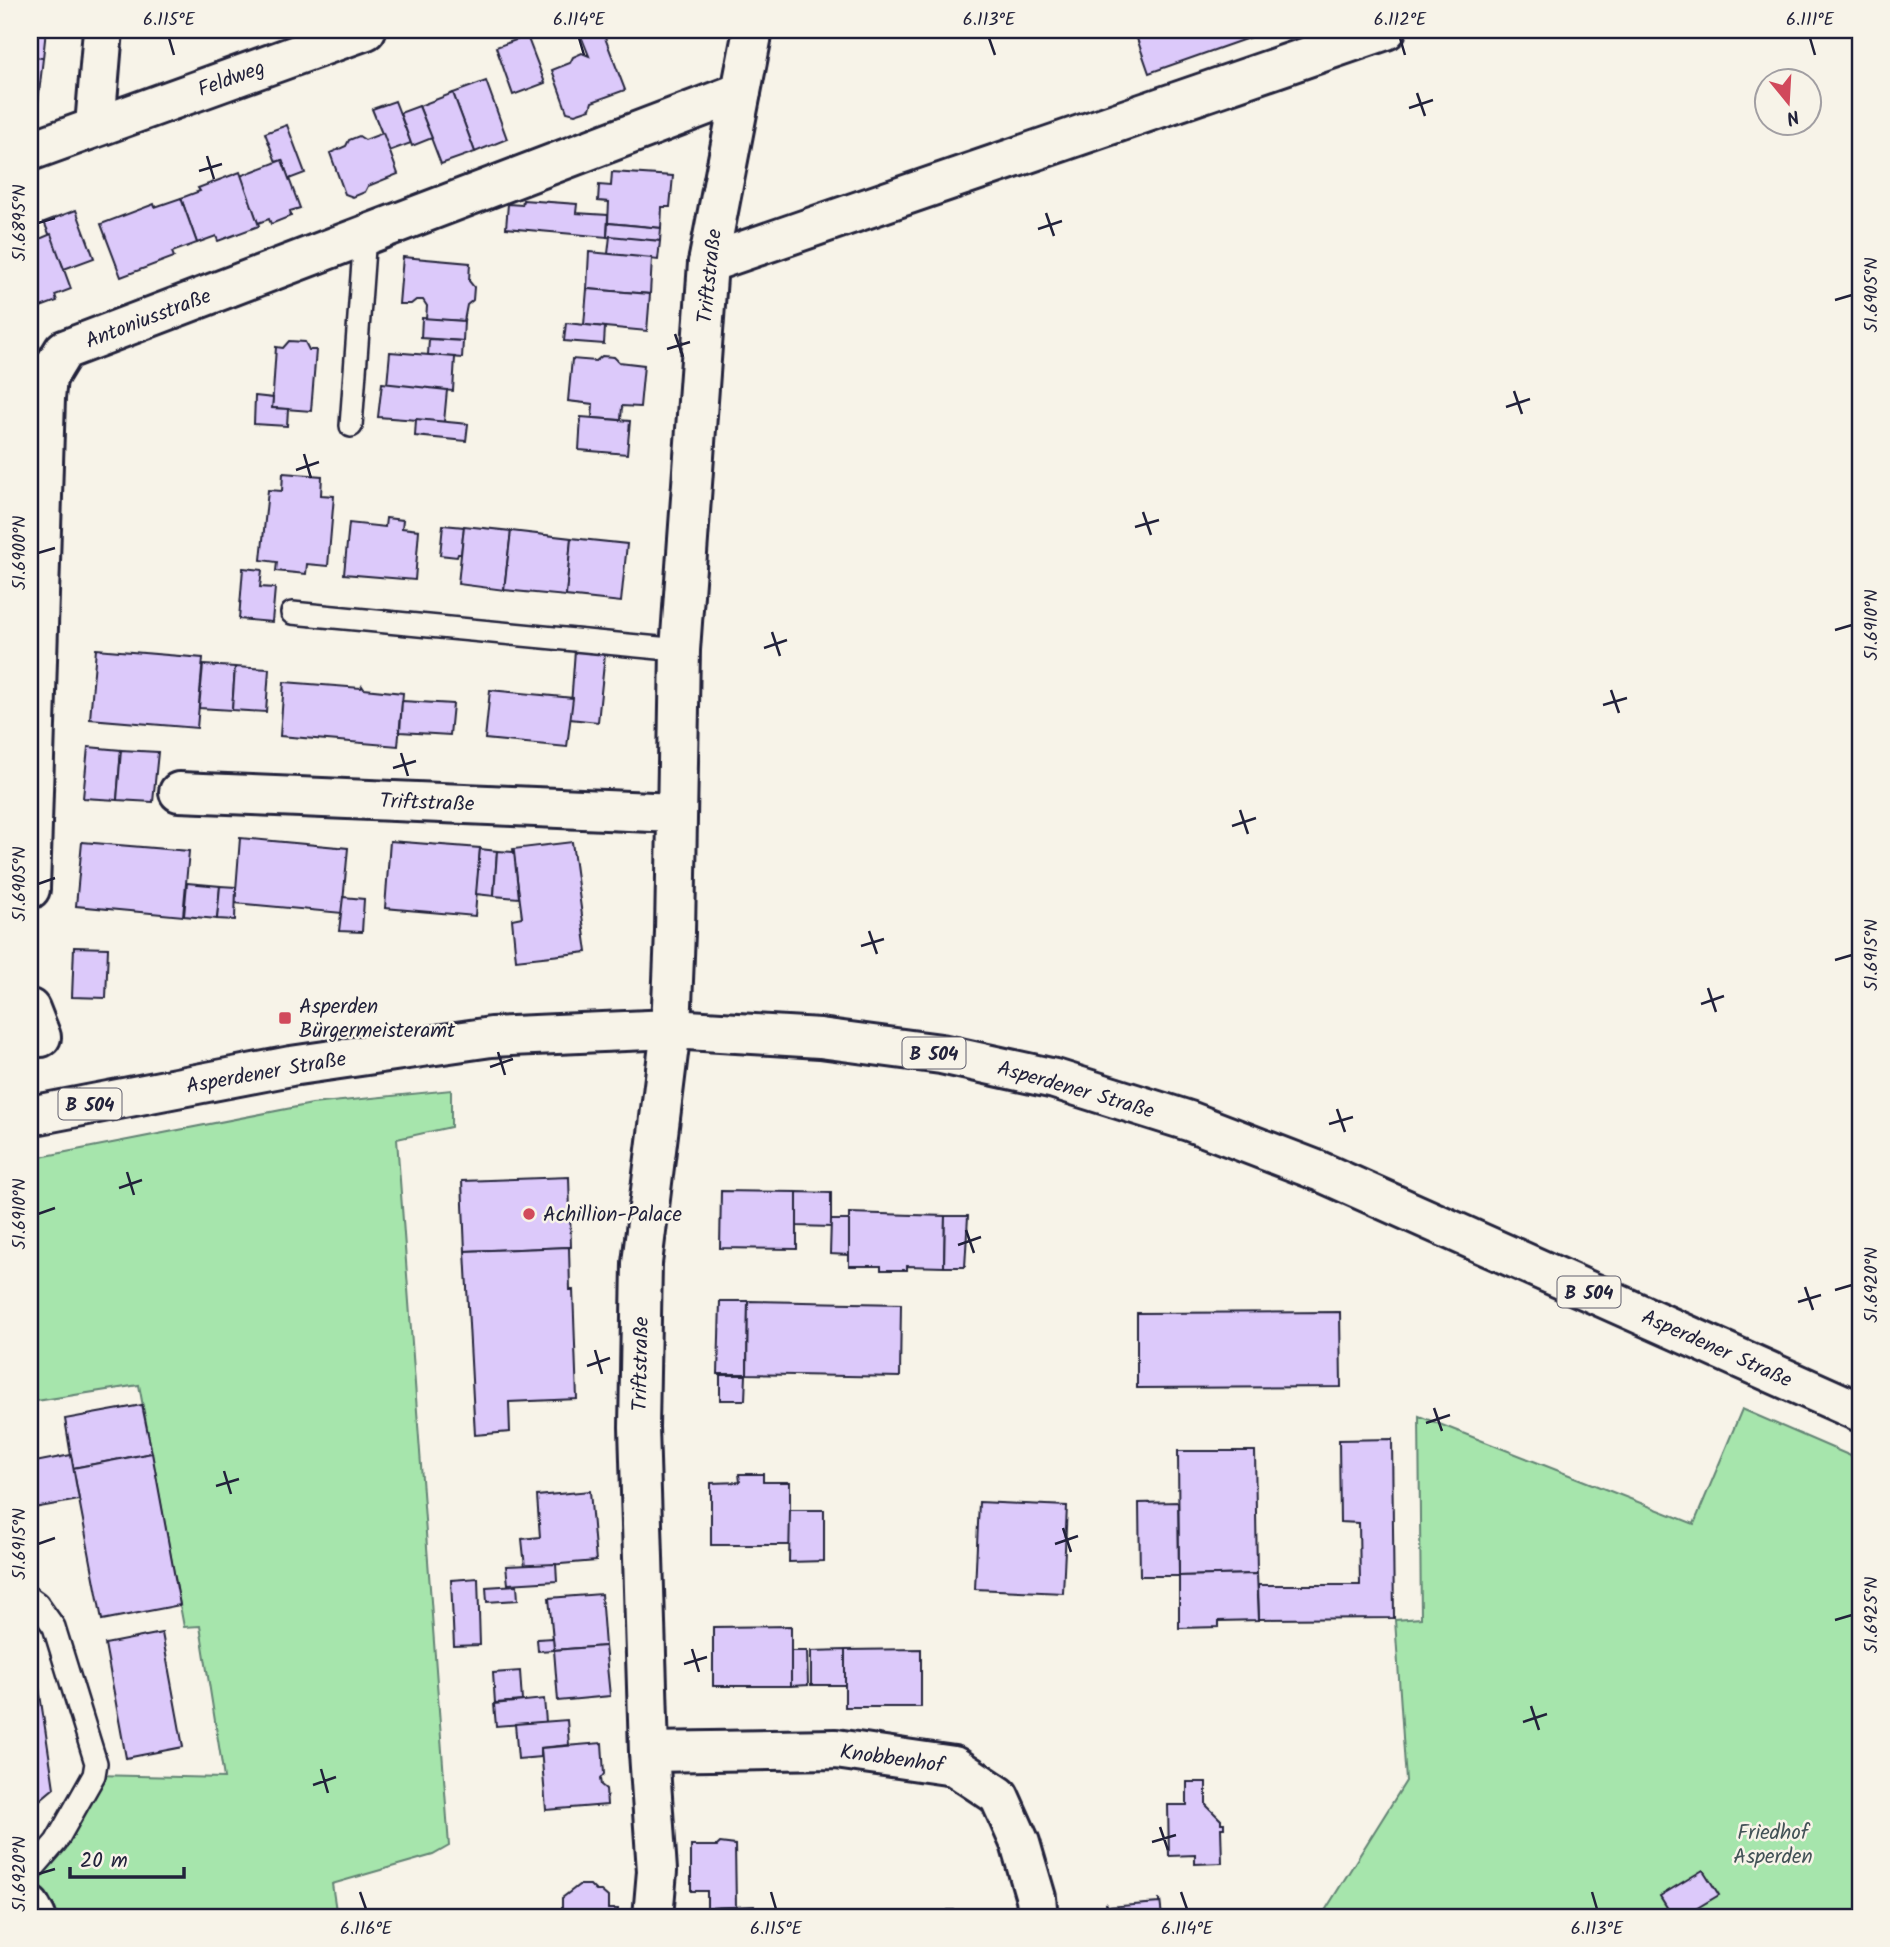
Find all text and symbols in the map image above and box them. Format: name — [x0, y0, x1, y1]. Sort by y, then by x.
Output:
text: 6.115°E — [143, 6, 195, 35]
text: 6.114°E — [553, 6, 606, 35]
text: 6.113°E — [963, 6, 1016, 35]
text: 6.112°E — [1374, 6, 1427, 35]
text: 6.111°E — [1786, 6, 1834, 35]
street label: Feldweg — [193, 52, 270, 107]
north arrow — [1754, 66, 1824, 136]
text: N — [1782, 100, 1803, 132]
text: 51.6895°N — [6, 184, 35, 262]
street label: Triftstraße — [689, 227, 732, 325]
text: 51.6905°N — [1858, 257, 1887, 333]
street label: Antoniusstraße — [81, 280, 217, 359]
text: 51.6900°N — [6, 516, 35, 590]
text: 51.6910°N — [1858, 589, 1887, 661]
street label: Triftstraße — [379, 785, 475, 822]
text: 51.6905°N — [6, 846, 35, 922]
text: 51.6915°N — [1858, 919, 1887, 991]
place label: Asperden Bürgermeisteramt — [299, 991, 456, 1048]
marker: Asperden Bürgermeisteramt — [277, 1010, 293, 1026]
road number: B 504 — [902, 1037, 965, 1068]
street label: Asperdener Straße — [184, 1043, 349, 1104]
street label: Asperdener Straße — [993, 1052, 1158, 1129]
road number: B 504 — [58, 1088, 122, 1120]
text: 51.6910°N — [6, 1178, 35, 1250]
place label: Achillion-Palace — [543, 1199, 683, 1232]
marker: Achillion-Palace — [521, 1206, 537, 1222]
text: 51.6920°N — [1858, 1247, 1887, 1323]
road number: B 504 — [1558, 1276, 1620, 1308]
street label: Asperdener Straße — [1636, 1301, 1798, 1398]
street label: Triftstraße — [624, 1316, 659, 1412]
text: 51.6915°N — [6, 1508, 35, 1580]
text: 51.6925°N — [1858, 1577, 1887, 1653]
street label: Knobbenhof — [838, 1736, 948, 1783]
park label: Friedhof Asperden — [1733, 1817, 1813, 1874]
scale bar — [70, 1835, 184, 1879]
text: 51.6920°N — [6, 1836, 35, 1912]
text: 20 m — [80, 1845, 128, 1878]
text: 6.116°E — [340, 1915, 393, 1944]
text: 6.115°E — [750, 1915, 802, 1944]
text: 6.114°E — [1161, 1915, 1214, 1944]
text: 6.113°E — [1571, 1915, 1624, 1944]

